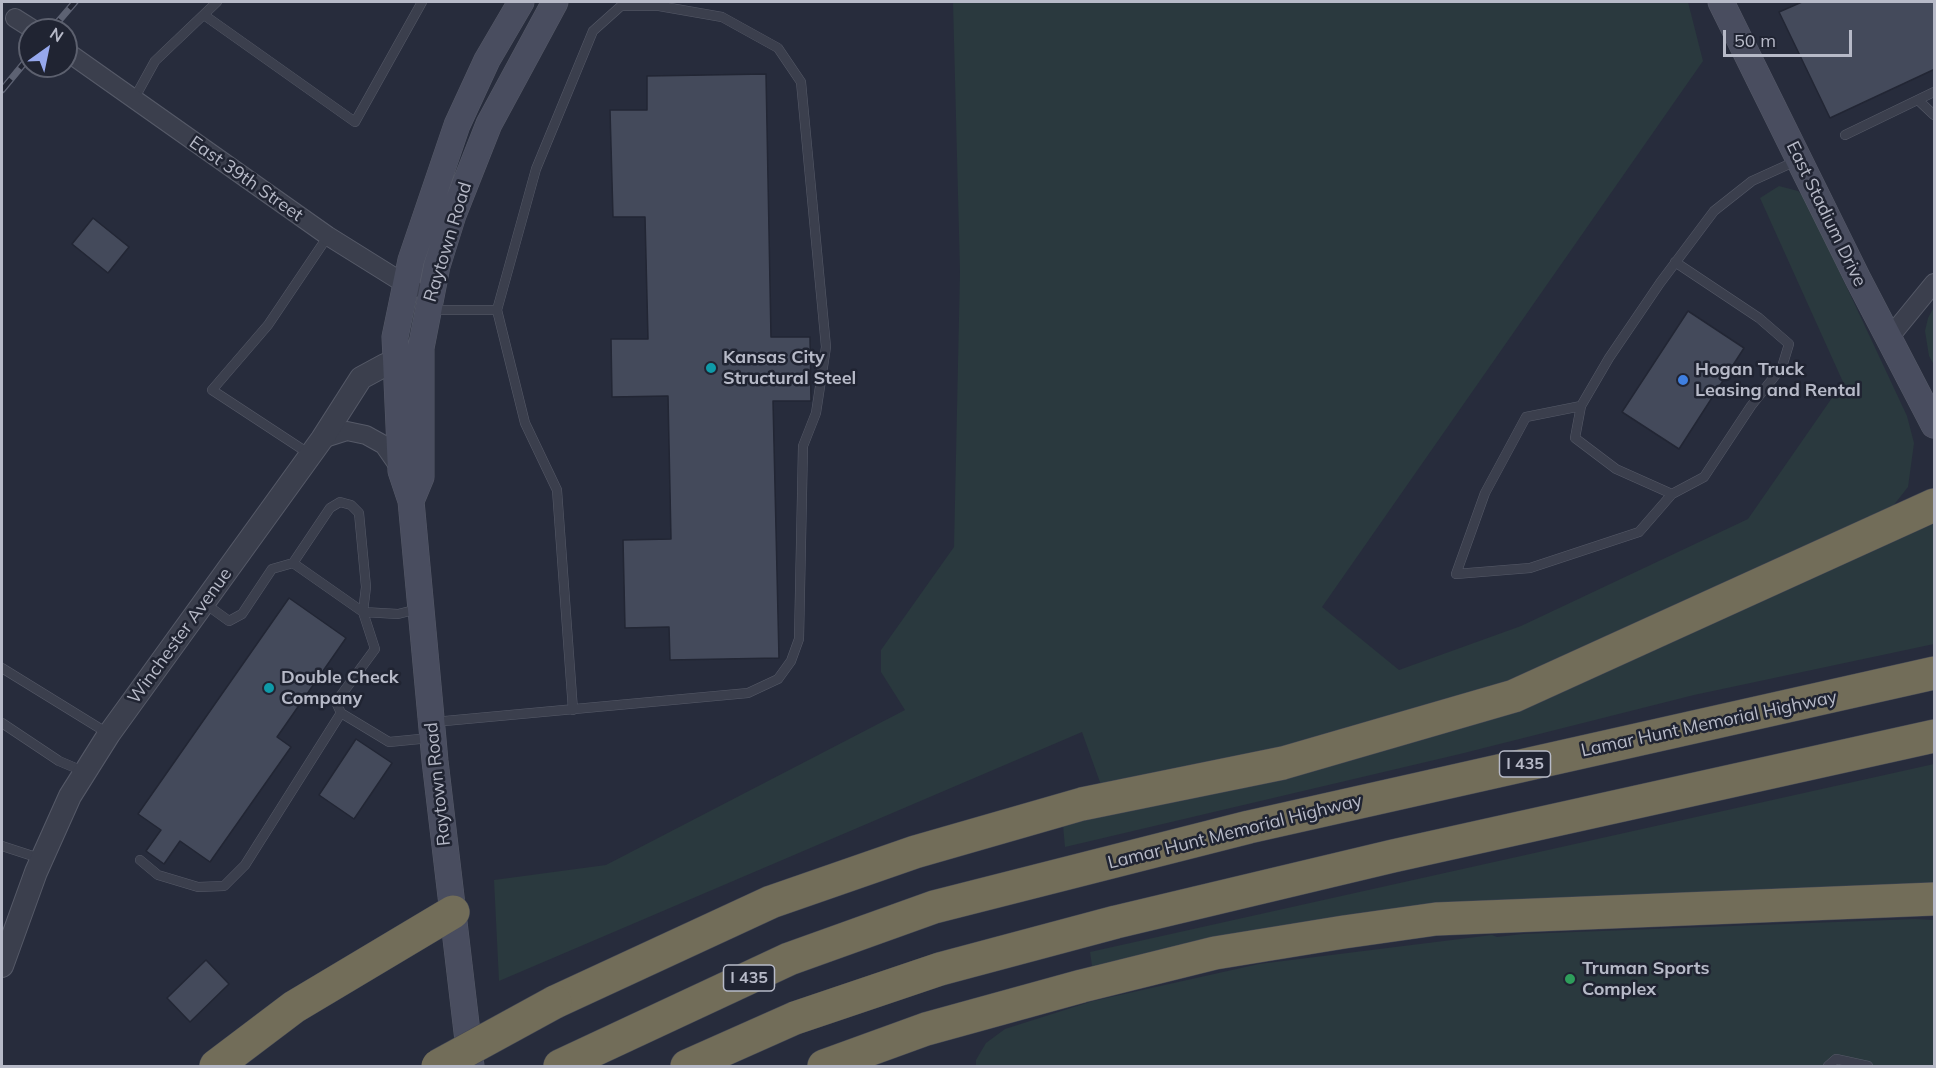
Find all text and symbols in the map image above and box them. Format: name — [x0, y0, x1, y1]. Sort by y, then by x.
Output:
north arrow — [18, 18, 78, 78]
scale bar — [1726, 18, 1855, 56]
text: N — [46, 23, 67, 46]
text: 50 m — [1734, 29, 1776, 52]
street label: East 39th Street — [185, 132, 307, 226]
street label: East Stadium Drive — [1781, 138, 1871, 290]
street label: Raytown Road — [420, 179, 476, 305]
place label: Kansas City Structural Steel — [723, 347, 856, 389]
place label: Hogan Truck Leasing and Rental — [1695, 359, 1861, 401]
marker: Kansas City Structural Steel — [704, 361, 718, 375]
marker: Hogan Truck Leasing and Rental — [1676, 373, 1690, 387]
street label: Winchester Avenue — [123, 564, 237, 708]
place label: Double Check Company — [281, 667, 399, 710]
marker: Double Check Company — [262, 681, 276, 695]
street label: Lamar Hunt Memorial Highway — [1579, 686, 1839, 762]
street label: Raytown Road — [421, 721, 455, 847]
road number: I 435 — [1500, 751, 1550, 777]
street label: Lamar Hunt Memorial Highway — [1106, 790, 1364, 874]
place label: Truman Sports Complex — [1582, 958, 1710, 1000]
road number: I 435 — [724, 965, 774, 991]
marker: Truman Sports Complex — [1563, 972, 1577, 986]

